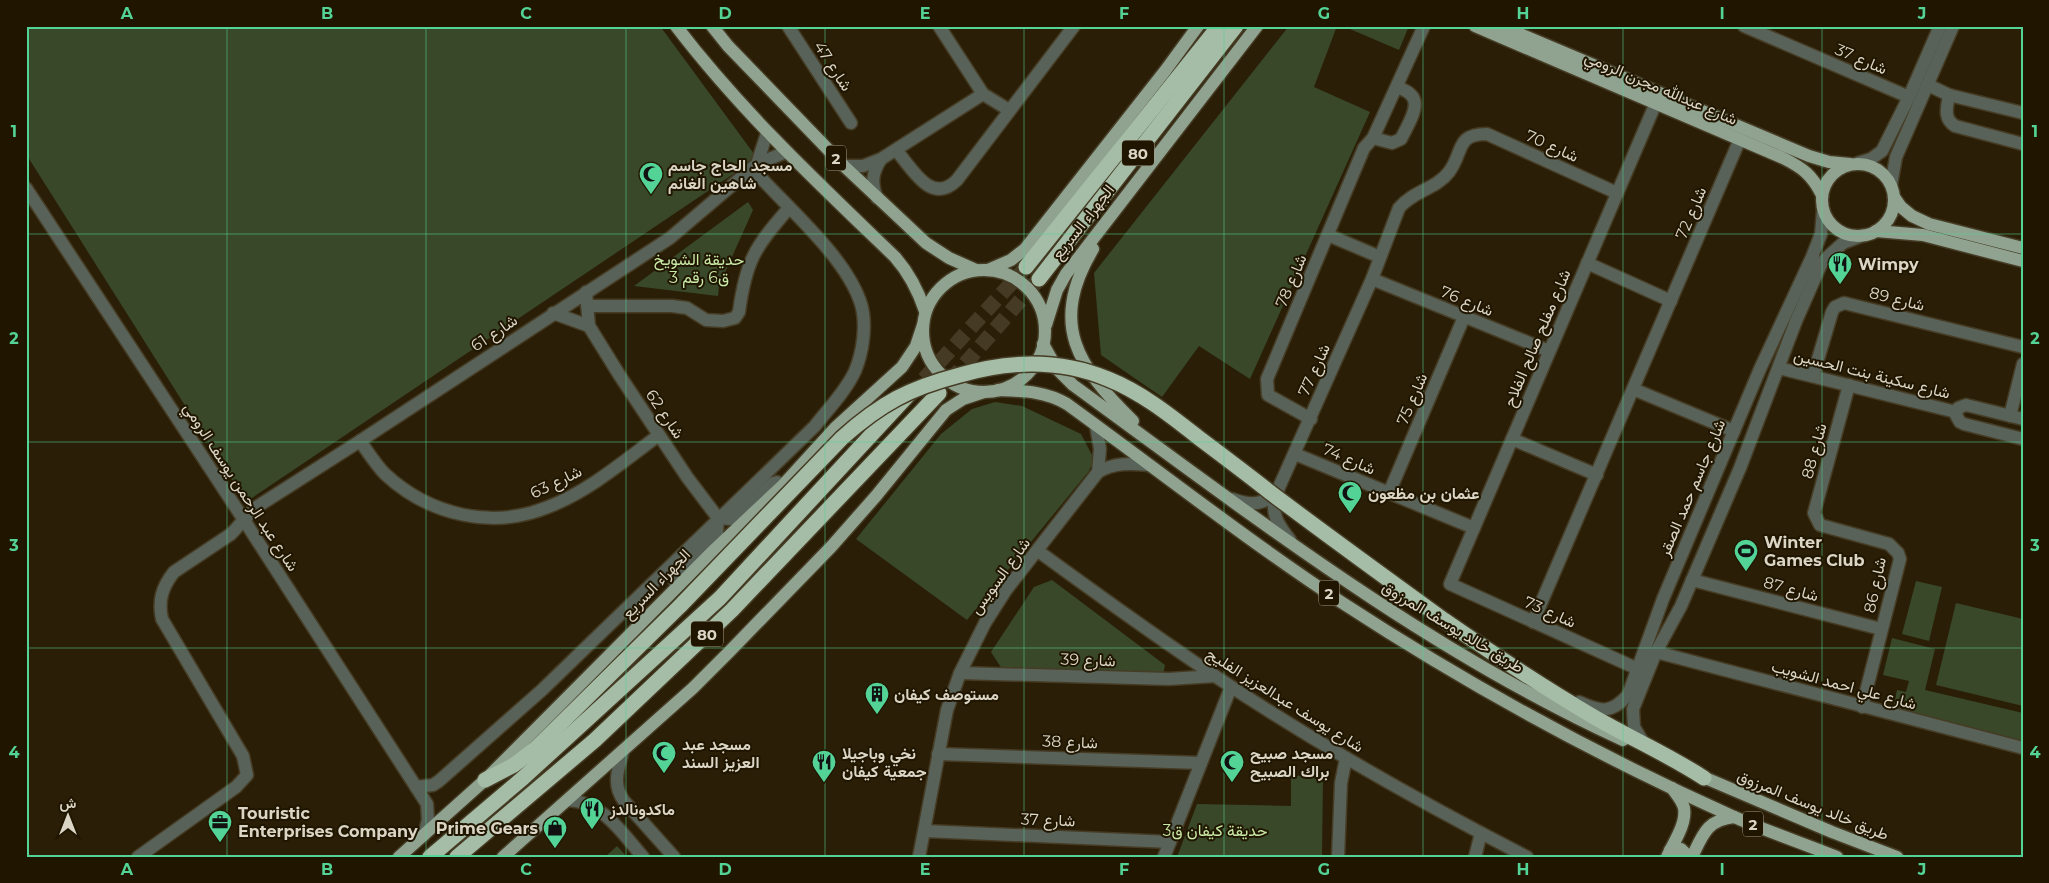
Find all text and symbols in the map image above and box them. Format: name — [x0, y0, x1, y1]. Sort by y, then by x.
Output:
text: A — [120, 4, 134, 23]
text: B — [321, 4, 333, 23]
text: C — [520, 4, 532, 23]
text: D — [718, 4, 732, 23]
text: E — [920, 4, 930, 23]
text: F — [1119, 4, 1129, 23]
text: G — [1318, 4, 1330, 23]
text: H — [1517, 4, 1529, 23]
text: I — [1719, 4, 1725, 23]
text: J — [1917, 4, 1926, 23]
street label: شارع 47 — [808, 38, 856, 96]
street label: شارع 37 — [1831, 40, 1890, 80]
street label: شارع عبدالله مجرن الرومي — [1580, 47, 1740, 132]
text: 1 — [11, 122, 17, 141]
text: 1 — [2032, 122, 2038, 141]
street label: شارع 70 — [1522, 126, 1581, 168]
road number: 80 — [1122, 140, 1154, 166]
road number: 2 — [826, 146, 846, 170]
place label: مسجد الحاج جاسم شاهين الغانم — [668, 156, 793, 194]
mosque icon: مسجد الحاج جاسم شاهين الغانم — [638, 161, 664, 195]
street label: الجهراء السريع — [1048, 181, 1120, 265]
street label: شارع 72 — [1672, 184, 1712, 243]
park label: حديقة الشويخ ق6 رقم 3 — [654, 250, 745, 288]
restaurant icon: Wimpy — [1827, 251, 1853, 285]
street label: شارع 78 — [1271, 252, 1312, 311]
place label: Wimpy — [1858, 255, 1919, 274]
street label: شارع مفلح صالح الفلاح — [1500, 267, 1576, 410]
street label: شارع 76 — [1437, 282, 1496, 322]
street label: شارع 89 — [1867, 283, 1927, 317]
street label: شارع 61 — [467, 311, 522, 357]
text: 2 — [9, 329, 19, 348]
text: 2 — [2030, 329, 2040, 348]
street label: شارع 77 — [1294, 341, 1336, 400]
street label: شارع سكينة بنت الحسين — [1791, 345, 1952, 405]
street label: شارع 75 — [1393, 370, 1433, 429]
street label: شارع 62 — [640, 386, 688, 443]
street label: شارع عبد الرحمن يوسف الرومي — [176, 399, 303, 577]
street label: شارع جاسم حمد الصقر — [1654, 417, 1731, 561]
street label: شارع 88 — [1797, 421, 1832, 481]
street label: شارع 74 — [1319, 439, 1378, 480]
street label: شارع 63 — [527, 461, 586, 504]
mosque icon: عثمان بن مظعون — [1337, 480, 1363, 514]
place label: عثمان بن مظعون — [1368, 484, 1480, 504]
place label: Winter Games Club — [1764, 533, 1865, 570]
street label: شارع السويس — [966, 534, 1036, 619]
text: 3 — [8, 536, 19, 555]
text: 3 — [2029, 536, 2040, 555]
sports icon: Winter Games Club — [1733, 538, 1759, 572]
street label: الجهراء السريع — [618, 545, 696, 624]
street label: شارع 86 — [1860, 555, 1892, 615]
street label: شارع 87 — [1761, 573, 1821, 607]
street label: طريق خالد يوسف المرزوق — [1378, 577, 1527, 678]
road number: 2 — [1319, 580, 1339, 606]
street label: شارع 73 — [1520, 592, 1579, 634]
road number: 80 — [691, 622, 723, 646]
street label: شارع يوسف عبدالعزيز الفليج — [1202, 644, 1367, 758]
street label: 39 شارع — [1060, 650, 1116, 672]
street label: شارع علي احمد الشويب — [1768, 656, 1919, 717]
building icon: مستوصف كيفان — [864, 681, 890, 715]
place label: مستوصف كيفان — [894, 685, 999, 705]
street label: شارع 38 — [1042, 732, 1098, 754]
place label: مسجد عبد العزيز السند — [682, 735, 760, 773]
mosque icon: مسجد عبد العزيز السند — [651, 740, 677, 774]
text: 4 — [8, 743, 20, 762]
text: 4 — [2029, 743, 2041, 762]
place label: نخي وباجيلا جمعية كيفان — [842, 744, 927, 781]
place label: مسجد صبيح براك الصبيح — [1250, 744, 1334, 783]
restaurant icon: نخي وباجيلا جمعية كيفان — [811, 749, 837, 783]
mosque icon: مسجد صبيح براك الصبيح — [1219, 749, 1245, 783]
street label: طريق خالد يوسف المرزوق — [1734, 766, 1892, 845]
north arrow — [42, 790, 92, 840]
text: ش — [60, 794, 77, 812]
restaurant icon: ماكدونالدز — [579, 796, 605, 830]
place label: ماكدونالدز — [609, 800, 675, 820]
place label: Touristic Enterprises Company — [238, 804, 418, 841]
office icon: Touristic Enterprises Company — [207, 809, 233, 843]
street label: شارع 37 — [1020, 810, 1076, 832]
road number: 2 — [1743, 812, 1763, 836]
shop icon: Prime Gears — [542, 815, 568, 849]
place label: Prime Gears — [436, 819, 538, 838]
park label: حديقة كيفان ق3 — [1163, 821, 1268, 840]
text: A — [120, 860, 134, 879]
text: B — [321, 860, 333, 879]
text: C — [520, 860, 532, 879]
text: D — [718, 860, 732, 879]
text: E — [920, 860, 930, 879]
text: F — [1119, 860, 1129, 879]
text: G — [1318, 860, 1330, 879]
text: H — [1517, 860, 1529, 879]
text: I — [1719, 860, 1725, 879]
text: J — [1917, 860, 1926, 879]

